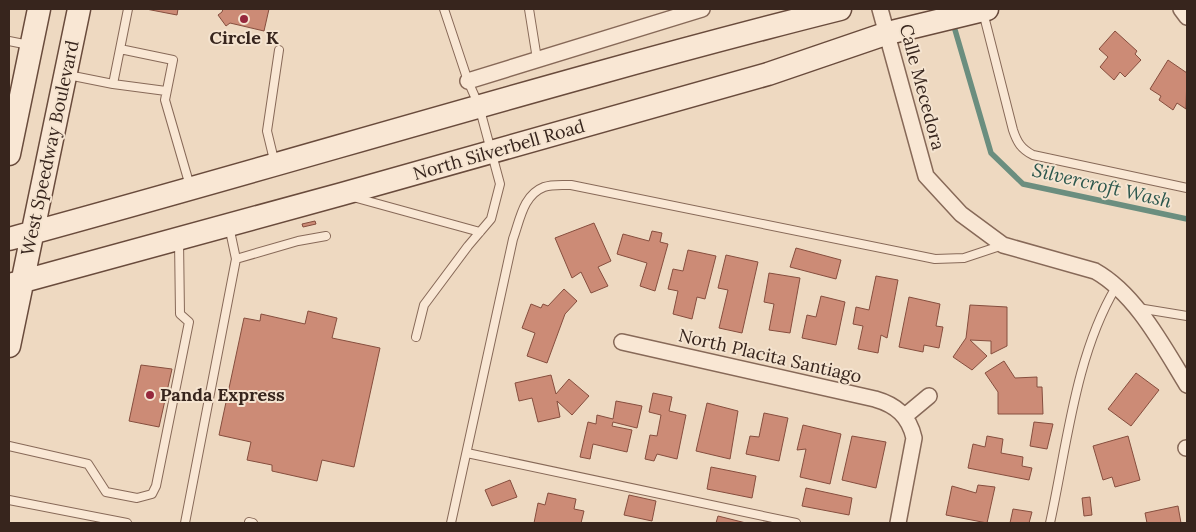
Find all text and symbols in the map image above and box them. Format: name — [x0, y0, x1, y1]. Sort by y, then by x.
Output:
marker: Circle K — [238, 13, 250, 25]
street label: Calle Mecedora — [895, 21, 950, 152]
place label: Circle K — [210, 26, 279, 49]
street label: West Speedway Boulevard — [15, 38, 84, 257]
street label: North Silverbell Road — [410, 114, 588, 185]
water label: Silvercroft Wash — [1030, 157, 1174, 213]
street label: North Placita Santiago — [676, 323, 864, 388]
place label: Panda Express — [160, 383, 285, 406]
marker: Panda Express — [144, 389, 156, 401]

